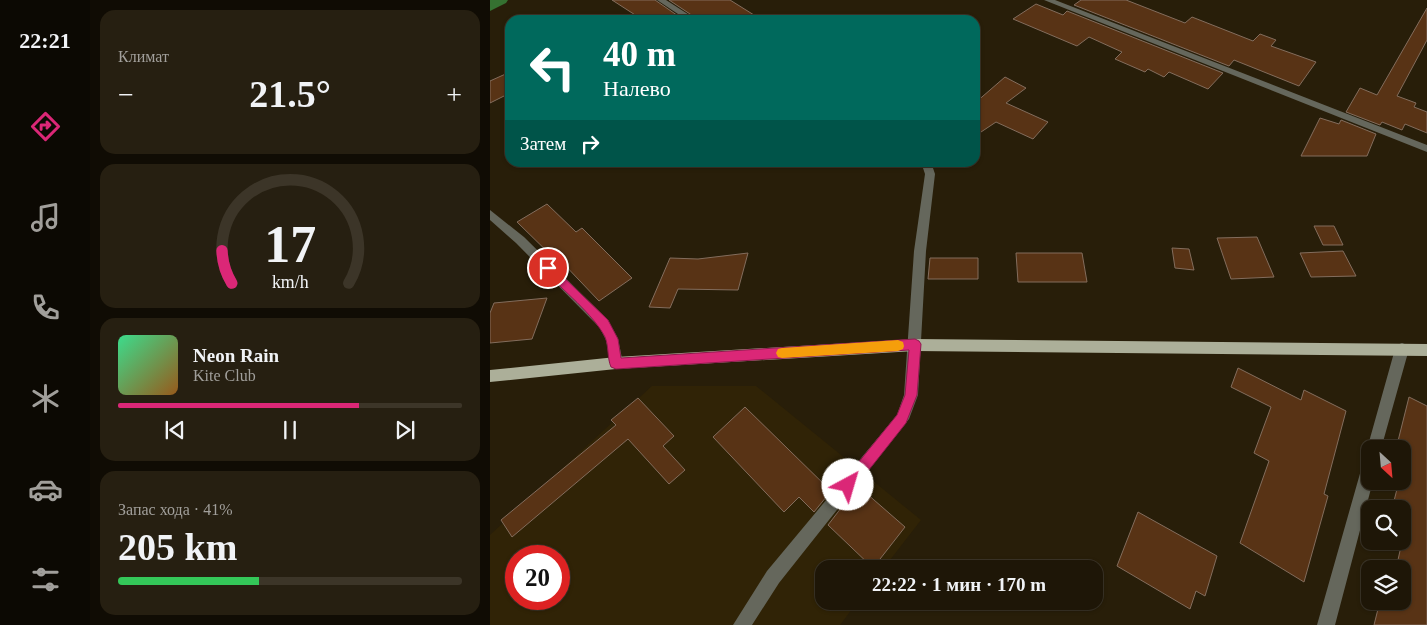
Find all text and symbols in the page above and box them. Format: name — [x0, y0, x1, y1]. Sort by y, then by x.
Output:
text: 22:21 — [19, 28, 71, 53]
icon: left — [520, 35, 585, 100]
text: 40 m — [603, 35, 676, 74]
text: Климат — [118, 48, 169, 65]
text: 21.5° — [249, 73, 331, 115]
text: Налево — [603, 76, 671, 101]
text: − — [118, 79, 134, 110]
text: + — [446, 79, 462, 110]
icon: directions — [28, 109, 63, 144]
icon: right — [576, 130, 604, 158]
text: Затем — [520, 133, 566, 154]
icon: music — [28, 200, 63, 235]
text: 17 — [264, 216, 316, 273]
pin — [527, 247, 569, 289]
icon: arrive — [534, 254, 562, 282]
text: km/h — [272, 272, 308, 292]
icon: phone — [28, 290, 63, 325]
text: Neon Rain — [193, 345, 279, 366]
text: Kite Club — [193, 367, 256, 384]
icon: climate — [28, 381, 63, 416]
icon: previous — [161, 416, 189, 444]
icon: pause — [276, 416, 304, 444]
icon: next — [391, 416, 419, 444]
north arrow — [1361, 440, 1411, 490]
map controls — [1361, 440, 1411, 610]
position arrow — [821, 458, 873, 510]
icon: car — [28, 472, 63, 507]
button: search — [1361, 500, 1411, 550]
text: Запас хода · 41% — [118, 501, 233, 518]
text: 205 km — [118, 526, 237, 568]
speed limit sign: 20 — [505, 545, 570, 610]
button: layers — [1361, 560, 1411, 610]
icon: filters — [28, 562, 63, 597]
text: 22:22 · 1 мин · 170 m — [872, 574, 1046, 595]

